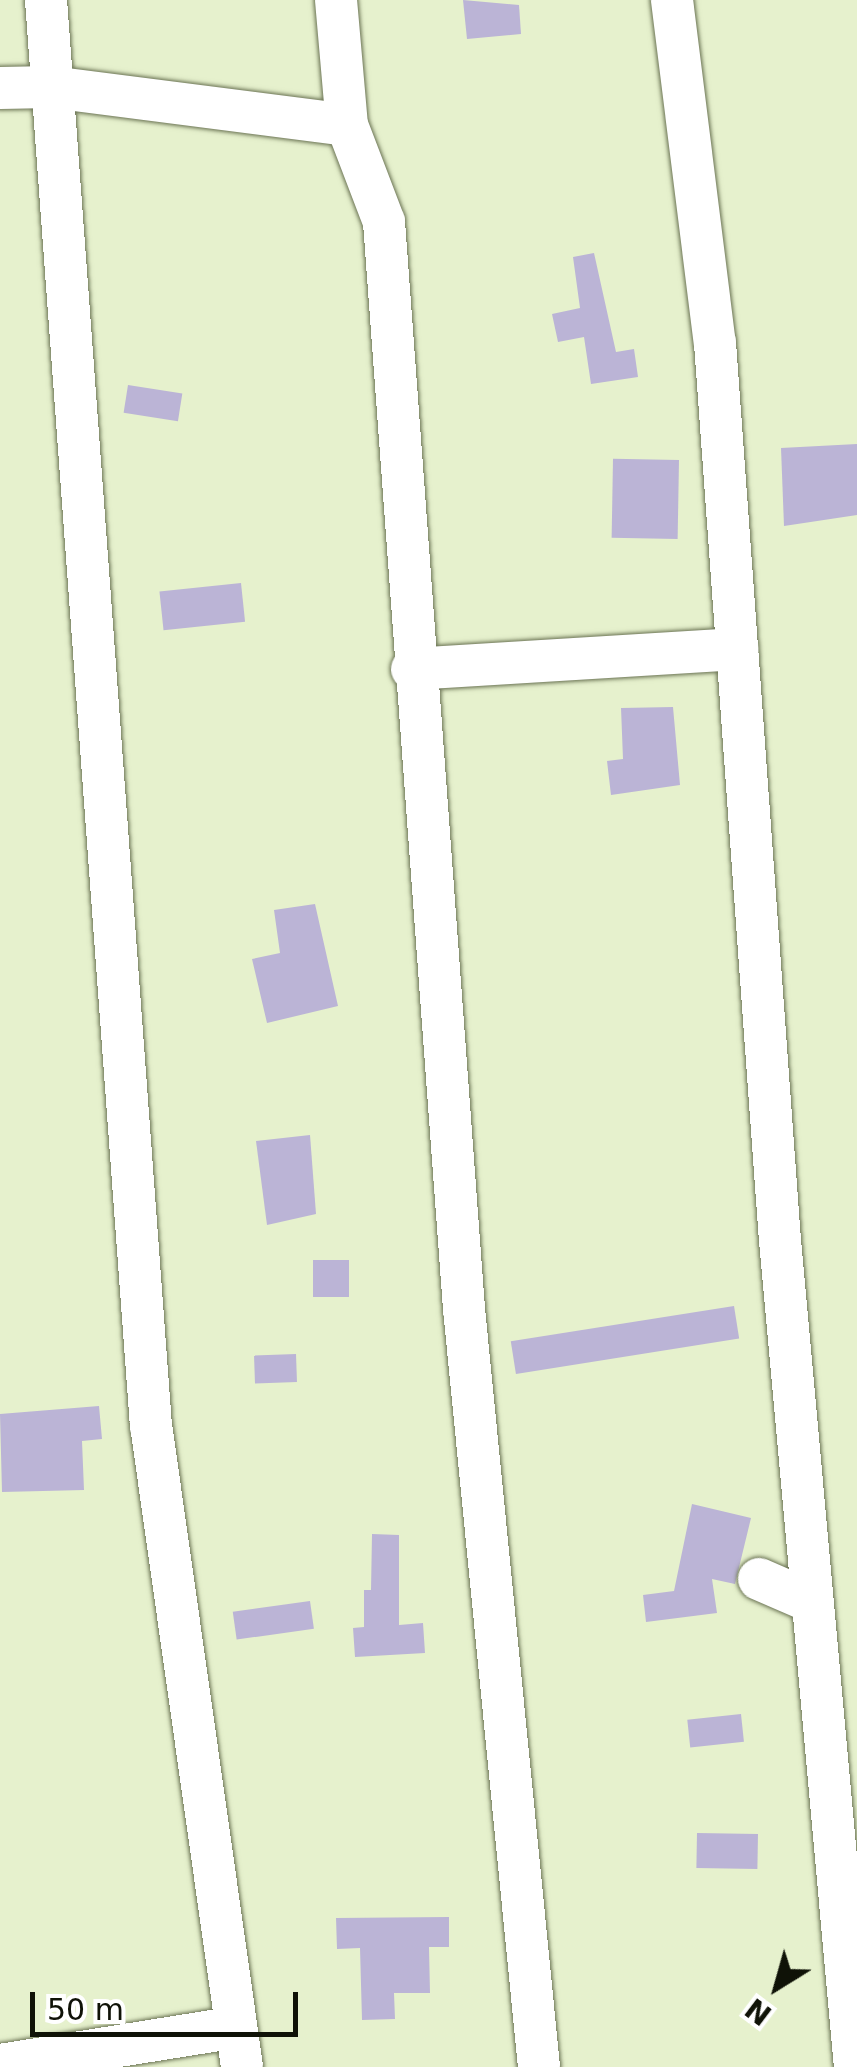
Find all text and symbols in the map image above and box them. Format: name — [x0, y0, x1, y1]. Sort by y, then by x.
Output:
north arrow — [727, 1937, 827, 2037]
scale bar — [35, 1972, 302, 2034]
text: N — [739, 1991, 778, 2032]
text: 50 m — [47, 1992, 124, 2027]

